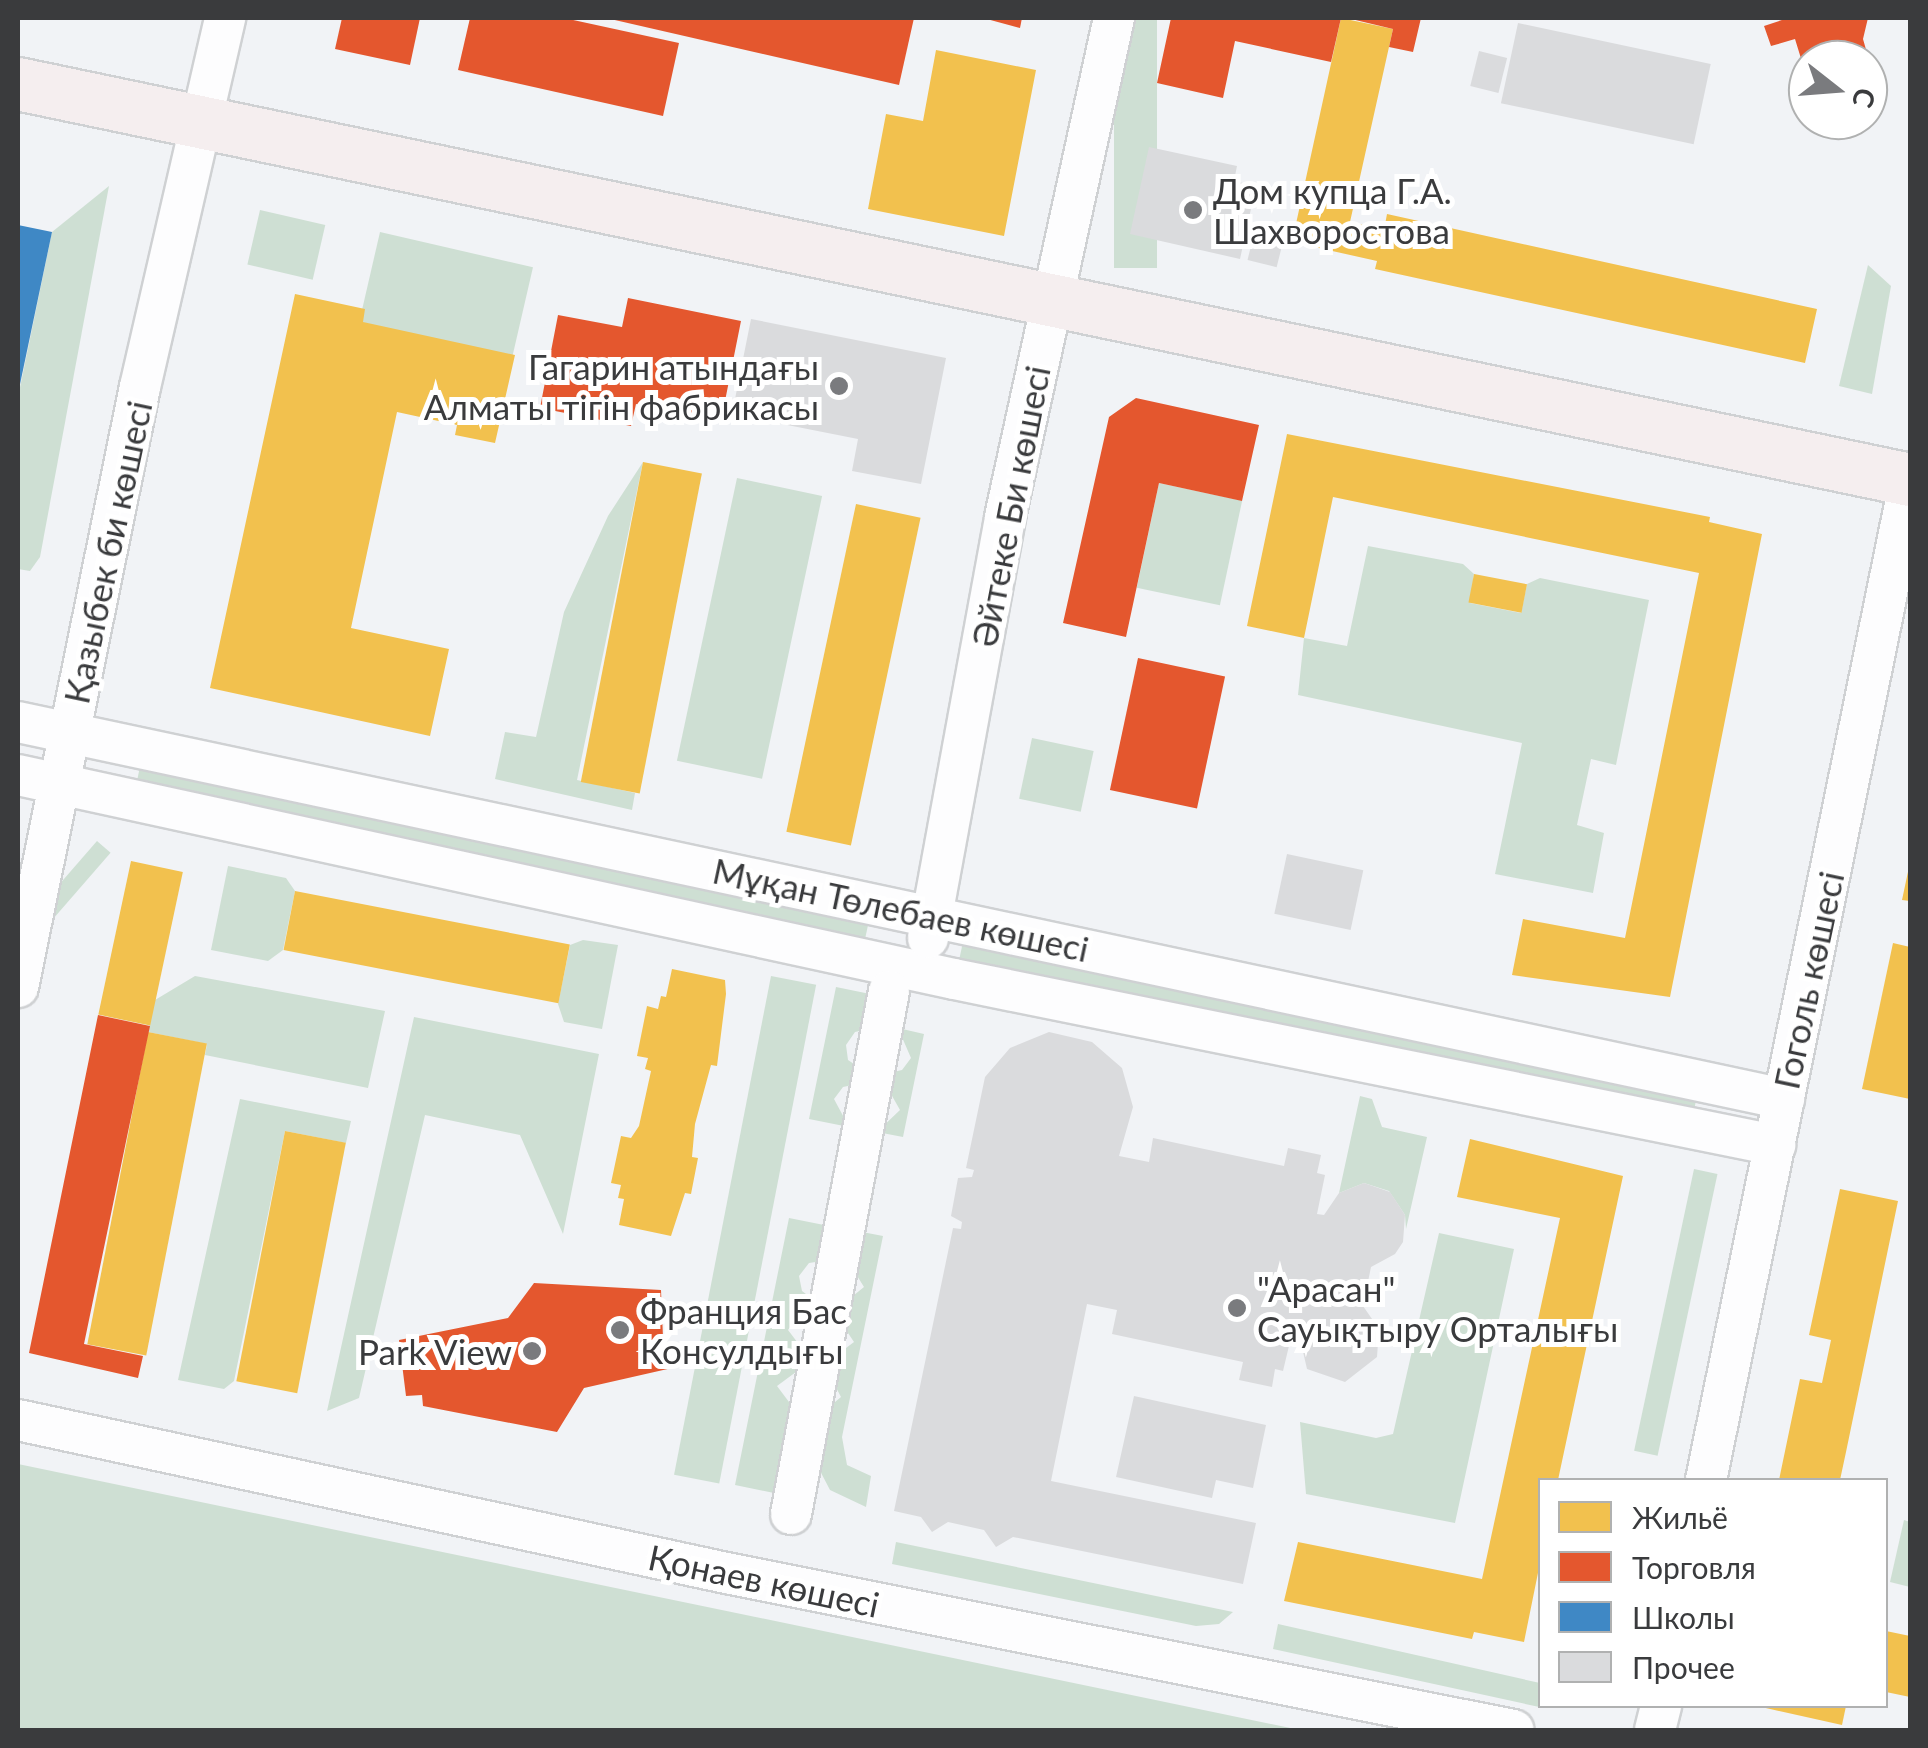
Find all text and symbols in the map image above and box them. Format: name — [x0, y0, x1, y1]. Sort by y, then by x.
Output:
north arrow — [1788, 40, 1888, 140]
text: С — [1846, 84, 1884, 112]
place label: Дом купца Г.А. Шахворостова — [1213, 169, 1452, 251]
marker: Дом купца Г.А. Шахворостова — [1182, 199, 1204, 221]
place label: Гагарин атындағы Алматы тігін фабрикасы — [424, 345, 819, 427]
street label: Әйтеке Би көшесі — [962, 362, 1058, 650]
marker: Гагарин атындағы Алматы тігін фабрикасы — [828, 375, 850, 397]
street label: Қазыбек би көшесі — [54, 397, 160, 707]
street label: Мұқан Төлебаев көшесі — [709, 849, 1093, 969]
street label: Гоголь көшесі — [1764, 867, 1852, 1093]
place label: "Арасан" Сауықтыру Орталығы — [1257, 1267, 1618, 1349]
place label: Франция Бас Консулдығы — [640, 1289, 847, 1371]
marker: "Арасан" Сауықтыру Орталығы — [1226, 1297, 1248, 1319]
marker: Франция Бас Консулдығы — [609, 1319, 631, 1341]
place label: Park View — [357, 1330, 512, 1372]
marker: Park View — [521, 1340, 543, 1362]
legend — [1538, 1478, 1888, 1708]
text: Жильё — [1632, 1499, 1728, 1535]
street label: Қонаев көшесі — [645, 1535, 883, 1625]
text: Торговля — [1632, 1549, 1756, 1585]
text: Школы — [1632, 1599, 1735, 1635]
text: Прочее — [1632, 1649, 1735, 1685]

